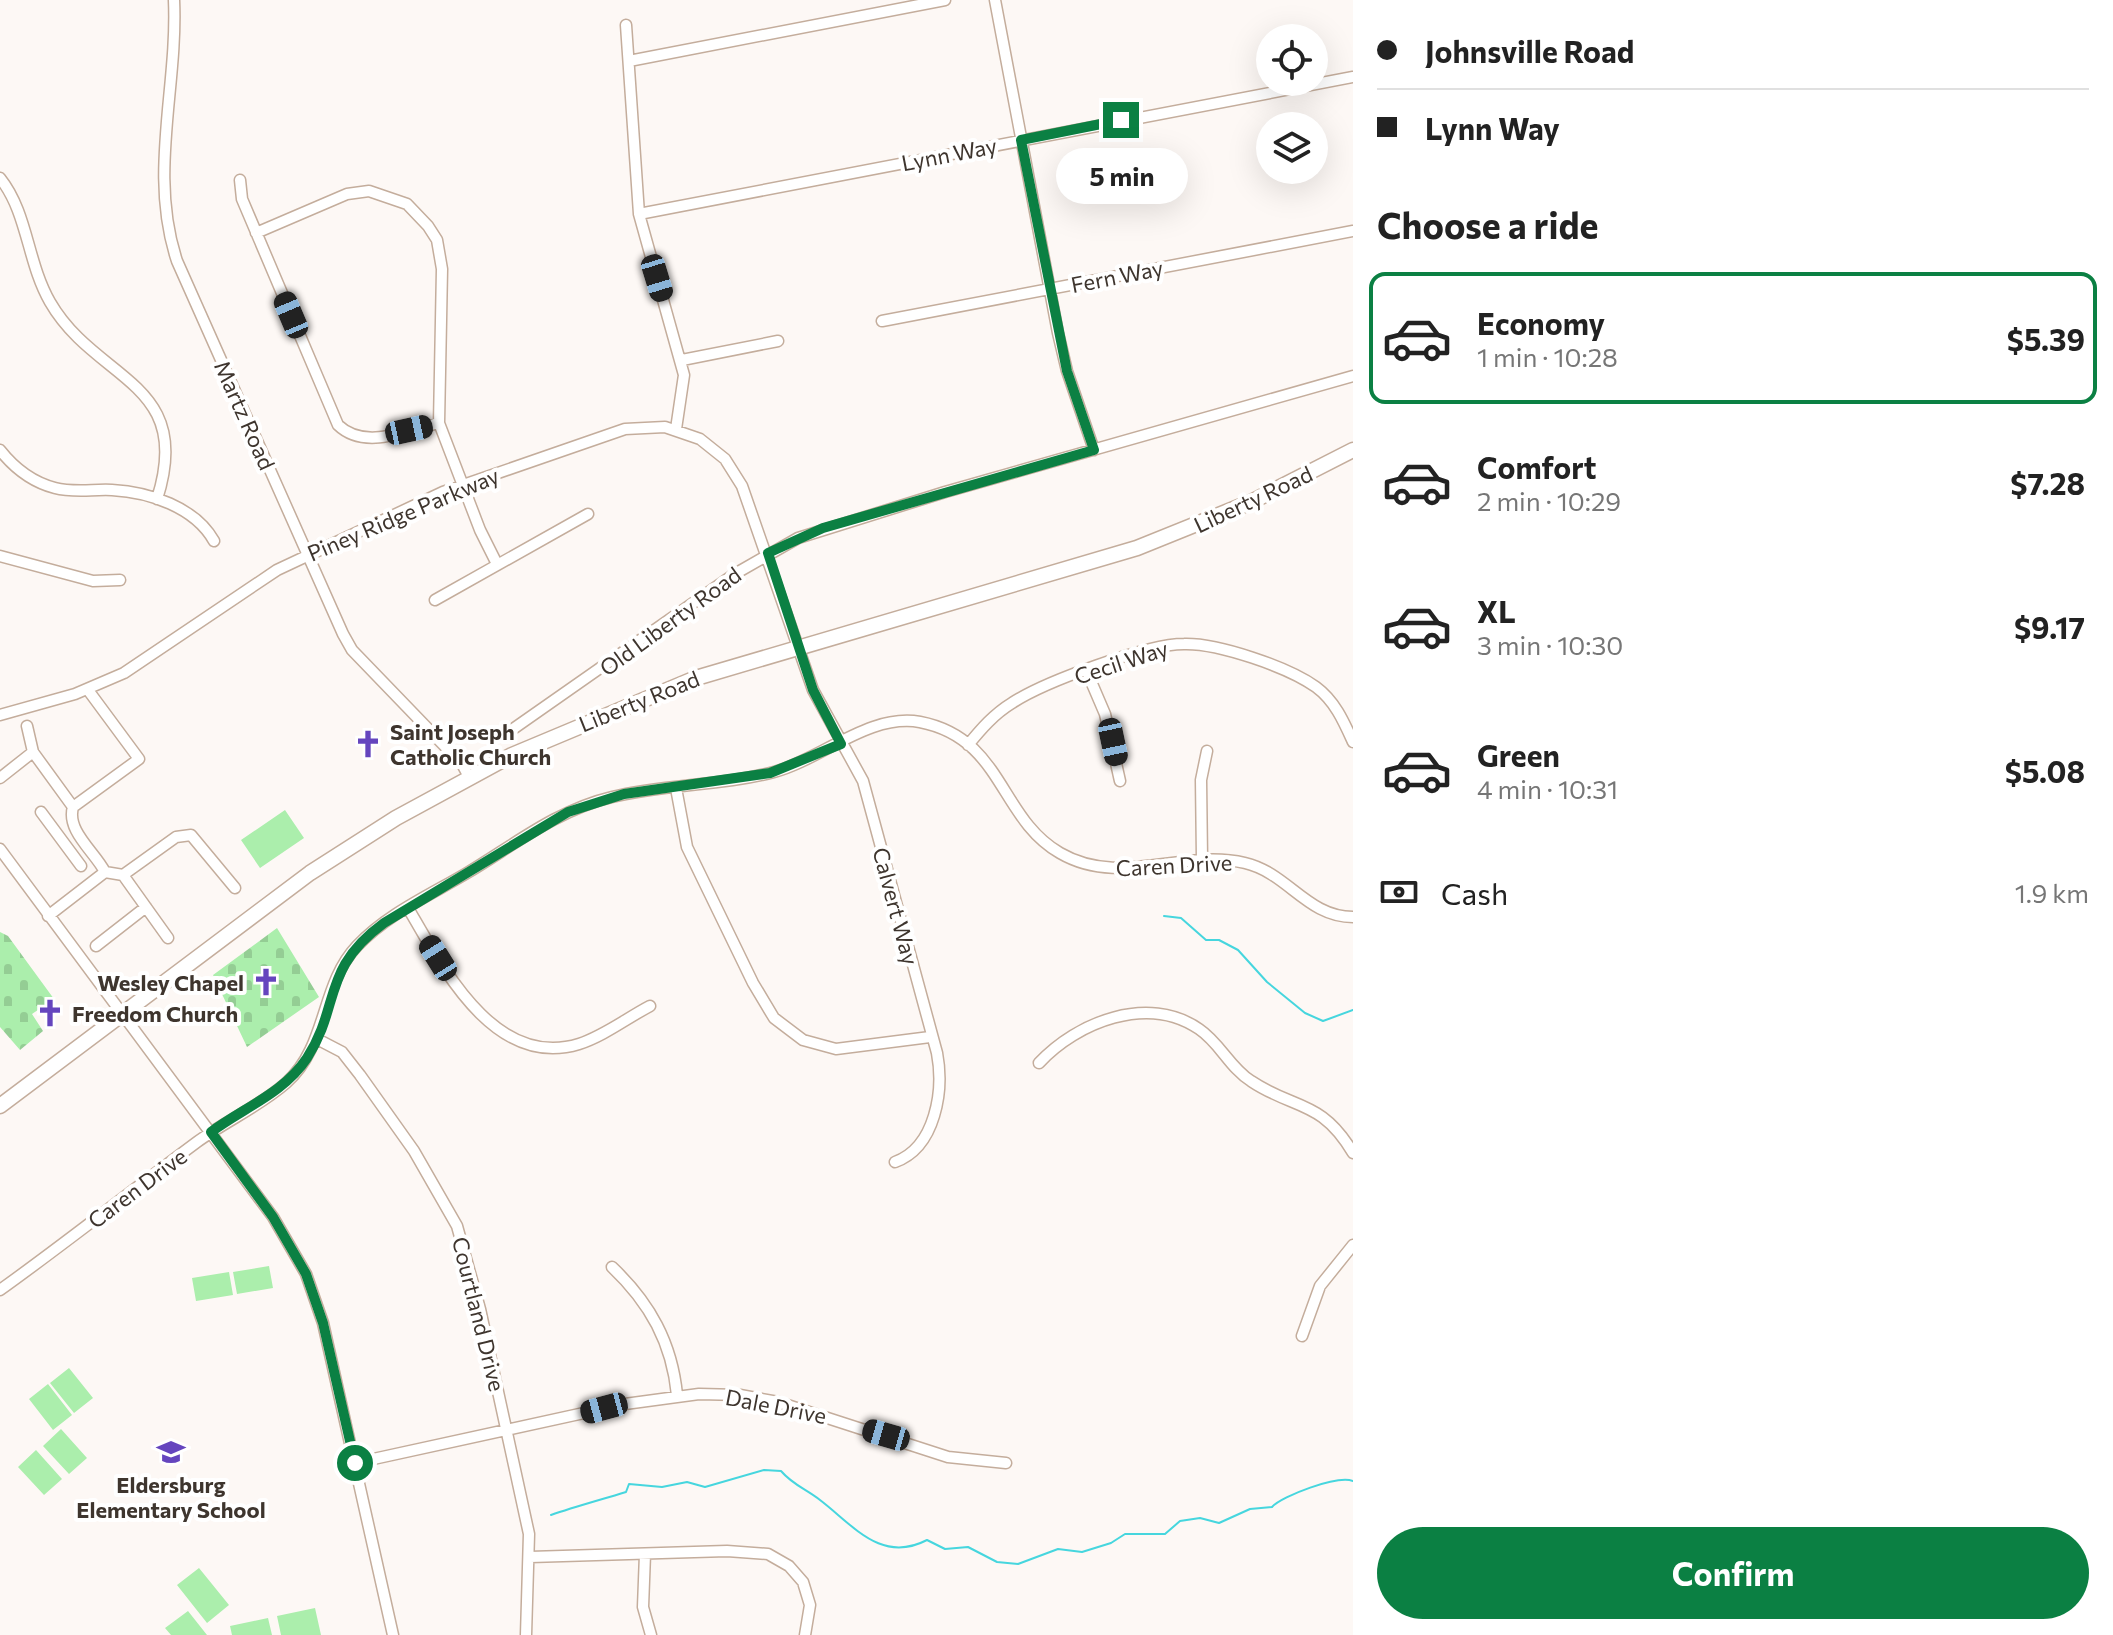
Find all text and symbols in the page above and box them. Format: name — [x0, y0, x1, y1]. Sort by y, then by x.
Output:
map controls — [1256, 24, 1328, 184]
button: locate — [1256, 24, 1328, 96]
text: Johnsville Road — [1425, 32, 1634, 69]
route end — [1103, 102, 1139, 138]
text: Lynn Way — [1425, 109, 1560, 146]
button: layers — [1256, 112, 1328, 184]
street label: Lynn Way — [899, 132, 999, 176]
callout: 5 min — [1055, 148, 1187, 204]
text: 5 min — [1089, 160, 1155, 191]
text: Choose a ride — [1377, 202, 1598, 246]
car — [639, 252, 675, 304]
street label: Fern Way — [1069, 254, 1165, 298]
car — [271, 288, 311, 342]
icon: car — [1381, 302, 1453, 374]
text: Economy — [1477, 304, 1605, 341]
text: $5.39 — [2007, 320, 2085, 357]
text: 1 min · 10:28 — [1477, 341, 1618, 372]
street label: Martz Road — [209, 356, 281, 474]
car — [383, 413, 435, 447]
icon: car — [1381, 446, 1453, 518]
text: Comfort — [1477, 448, 1596, 485]
street label: Liberty Road — [1189, 460, 1317, 538]
street label: Piney Ridge Parkway — [303, 461, 503, 567]
text: $7.28 — [2010, 464, 2085, 501]
text: 2 min · 10:29 — [1477, 485, 1621, 516]
street label: Old Liberty Road — [594, 561, 746, 681]
icon: car — [1381, 590, 1453, 662]
text: XL — [1477, 592, 1516, 629]
text: $9.17 — [2014, 608, 2085, 645]
text: 3 min · 10:30 — [1477, 629, 1623, 660]
street label: Cecil Way — [1071, 634, 1171, 690]
street label: Liberty Road — [575, 665, 703, 737]
car — [1096, 716, 1130, 768]
place label: Saint Joseph Catholic Church — [390, 718, 551, 770]
church icon: Saint Joseph Catholic Church — [353, 729, 383, 759]
icon: car — [1381, 734, 1453, 806]
text: Green — [1477, 736, 1560, 773]
text: $5.08 — [2005, 752, 2085, 789]
text: 4 min · 10:31 — [1477, 773, 1618, 804]
street label: Calvert Way — [867, 844, 925, 968]
street label: Caren Drive — [1115, 848, 1233, 882]
icon: cash — [1377, 870, 1421, 914]
text: Cash — [1441, 874, 1508, 911]
text: 1.9 km — [2015, 877, 2089, 908]
car — [415, 931, 461, 985]
church icon: Wesley Chapel — [251, 967, 281, 997]
place label: Wesley Chapel — [97, 969, 244, 996]
church icon: Freedom Church — [35, 998, 65, 1028]
place label: Freedom Church — [72, 1000, 238, 1027]
street label: Caren Drive — [82, 1142, 192, 1234]
street label: Courtland Drive — [447, 1234, 511, 1394]
street label: Dale Drive — [723, 1383, 829, 1429]
car — [578, 1390, 630, 1426]
car — [860, 1417, 912, 1453]
school or university icon: Eldersburg Elementary School — [156, 1437, 186, 1467]
route start — [337, 1445, 373, 1481]
place label: Eldersburg Elementary School — [76, 1471, 266, 1523]
button: Confirm — [1377, 1527, 2089, 1619]

